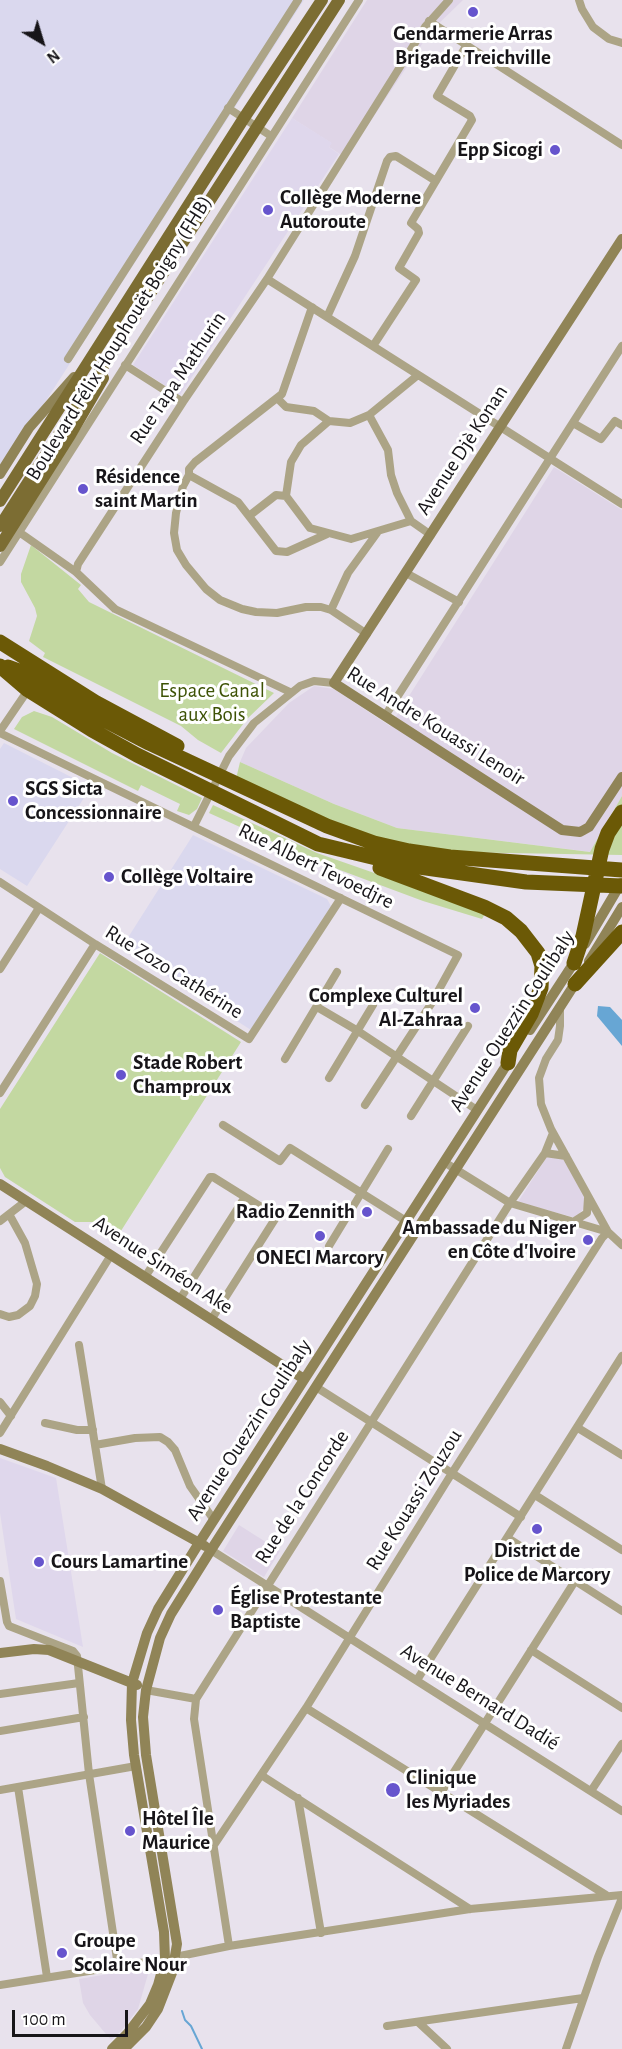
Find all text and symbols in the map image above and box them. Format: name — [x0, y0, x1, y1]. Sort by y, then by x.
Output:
marker: Gendarmerie Arras Brigade Treichville — [466, 5, 480, 19]
north arrow — [12, 12, 72, 72]
place label: Gendarmerie Arras Brigade Treichville — [393, 21, 553, 71]
text: N — [44, 46, 62, 66]
place label: Epp Sicogi — [457, 137, 543, 163]
marker: Epp Sicogi — [548, 143, 562, 157]
place label: Collège Moderne Autoroute — [280, 185, 421, 235]
street label: Boulevard Félix Houphouët Boigny (FHB) — [21, 191, 217, 485]
marker: Collège Moderne Autoroute — [261, 203, 275, 217]
street label: Rue Tapa Mathurin — [124, 307, 232, 449]
street label: Avenue Djè Konan — [411, 380, 513, 520]
place label: Résidence saint Martin — [95, 464, 198, 514]
marker: Résidence saint Martin — [76, 482, 90, 496]
street label: Rue Andre Kouassi Lenoir — [342, 661, 530, 791]
park label: Espace Canal aux Bois — [159, 678, 265, 728]
place label: SGS Sicta Concessionnaire — [25, 776, 162, 826]
marker: SGS Sicta Concessionnaire — [6, 794, 20, 808]
street label: Rue Albert Tevoedjre — [234, 817, 398, 915]
place label: Collège Voltaire — [121, 864, 253, 890]
marker: Collège Voltaire — [102, 870, 116, 884]
street label: Rue Zozo Cathérine — [100, 919, 248, 1025]
street label: Avenue Ouezzin Coulibaly — [444, 925, 580, 1117]
place label: Complexe Culturel Al-Zahraa — [309, 983, 463, 1033]
marker: Complexe Culturel Al-Zahraa — [468, 1001, 482, 1015]
place label: Stade Robert Champroux — [133, 1050, 242, 1100]
marker: Stade Robert Champroux — [114, 1068, 128, 1082]
place label: Radio Zennith — [236, 1199, 355, 1225]
marker: Radio Zennith — [360, 1205, 374, 1219]
street label: Avenue Siméon Ake — [88, 1210, 238, 1320]
place label: Ambassade du Niger en Côte d'Ivoire — [402, 1215, 576, 1265]
marker: ONECI Marcory — [313, 1229, 327, 1243]
marker: Ambassade du Niger en Côte d'Ivoire — [581, 1233, 595, 1247]
place label: ONECI Marcory — [256, 1245, 384, 1271]
street label: Avenue Ouezzin Coulibaly — [181, 1334, 317, 1526]
street label: Rue de la Concorde — [249, 1425, 355, 1569]
street label: Rue Kouassi Zouzou — [360, 1425, 468, 1575]
marker: District de Police de Marcory — [530, 1522, 544, 1536]
place label: District de Police de Marcory — [464, 1538, 610, 1588]
place label: Cours Lamartine — [51, 1549, 188, 1575]
marker: Cours Lamartine — [32, 1555, 46, 1569]
place label: Église Protestante Baptiste — [230, 1585, 382, 1635]
marker: Église Protestante Baptiste — [211, 1603, 225, 1617]
street label: Avenue Bernard Dadié — [396, 1638, 564, 1756]
place label: Clinique les Myriades — [406, 1765, 510, 1815]
marker: Clinique les Myriades — [384, 1781, 402, 1799]
place label: Hôtel Île Maurice — [142, 1806, 214, 1856]
marker: Hôtel Île Maurice — [123, 1824, 137, 1838]
place label: Groupe Scolaire Nour — [74, 1928, 187, 1978]
marker: Groupe Scolaire Nour — [55, 1946, 69, 1960]
scale bar — [15, 1998, 130, 2036]
text: 100 m — [23, 2011, 66, 2029]

